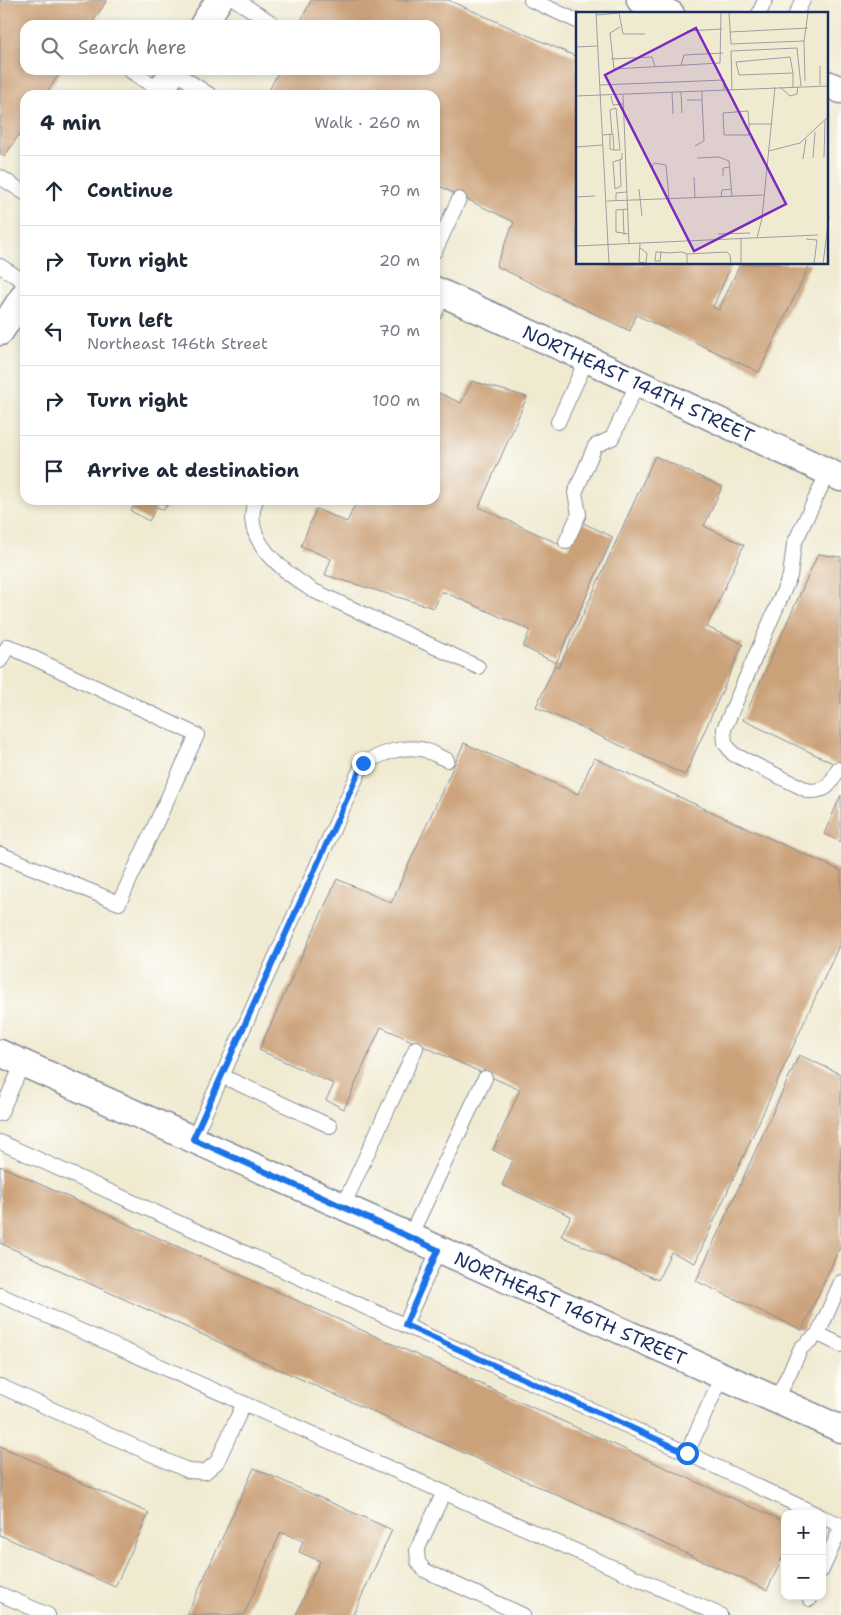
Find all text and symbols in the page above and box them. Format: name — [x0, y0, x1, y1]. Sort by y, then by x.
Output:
inset map — [576, 12, 828, 265]
search box — [20, 20, 440, 75]
icon: search — [38, 34, 66, 62]
text: Search here — [78, 35, 187, 60]
text: 4 min — [40, 109, 101, 137]
text: Walk · 260 m — [314, 112, 420, 133]
icon: ahead — [40, 177, 68, 205]
text: Continue — [87, 178, 173, 203]
text: 70 m — [379, 180, 420, 201]
icon: right — [40, 247, 68, 275]
text: Turn right — [87, 248, 188, 273]
text: 20 m — [379, 250, 420, 271]
text: Turn left — [87, 308, 173, 333]
icon: left — [40, 317, 68, 345]
street label: NORTHEAST 144TH STREET — [519, 319, 759, 448]
text: 70 m — [379, 320, 420, 341]
text: Northeast 146th Street — [87, 333, 268, 354]
icon: right — [40, 387, 68, 415]
text: Turn right — [87, 388, 188, 413]
text: 100 m — [372, 390, 420, 411]
icon: arrive — [40, 457, 68, 485]
text: Arrive at destination — [87, 458, 299, 483]
route end — [352, 752, 375, 775]
street label: NORTHEAST 146TH STREET — [450, 1245, 691, 1371]
route start — [676, 1442, 699, 1465]
map controls — [781, 1510, 826, 1600]
button: + — [781, 1510, 826, 1555]
button: − — [781, 1555, 826, 1600]

